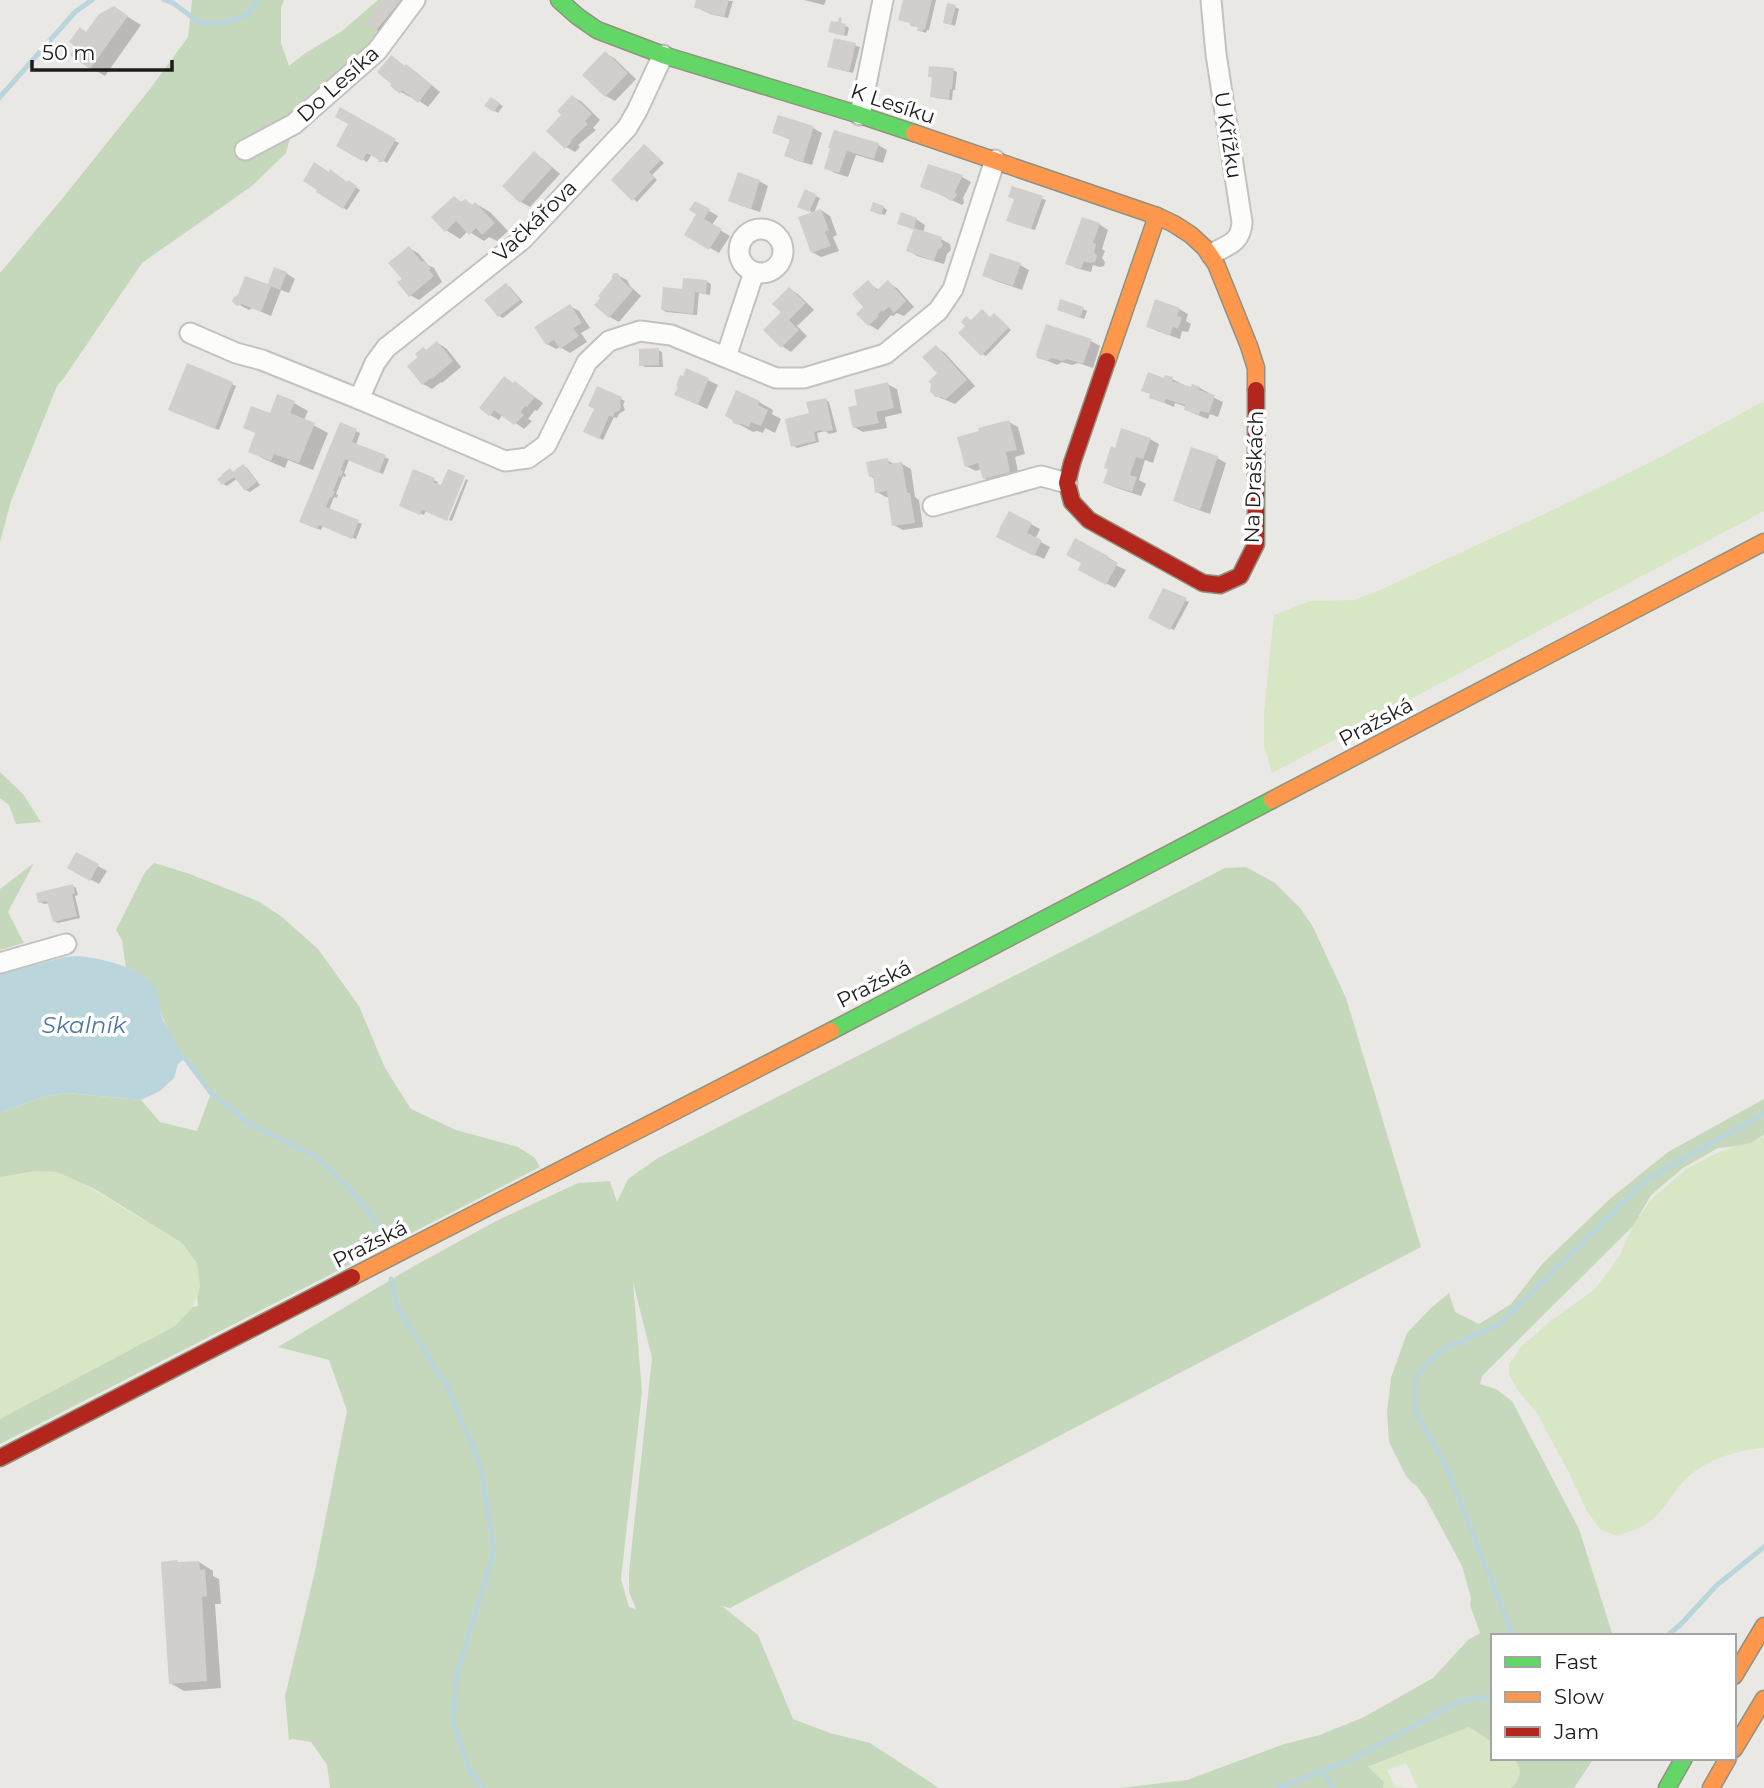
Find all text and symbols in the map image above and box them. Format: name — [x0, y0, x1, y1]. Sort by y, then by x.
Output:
scale bar — [32, 28, 172, 72]
text: 50 m — [42, 40, 96, 65]
street label: Do Lesíka — [292, 40, 384, 127]
street label: K Lesíku — [848, 78, 939, 129]
street label: U Křížku — [1209, 90, 1248, 180]
street label: Vačkářova — [488, 175, 582, 267]
street label: Na Draškách — [1239, 410, 1268, 544]
street label: Pražská — [1334, 692, 1417, 751]
street label: Pražská — [832, 954, 915, 1013]
water label: Skalník — [42, 1011, 128, 1039]
street label: Pražská — [328, 1214, 411, 1273]
legend — [1491, 1634, 1736, 1760]
text: Fast — [1554, 1649, 1598, 1674]
text: Slow — [1554, 1684, 1604, 1709]
text: Jam — [1553, 1719, 1599, 1744]

